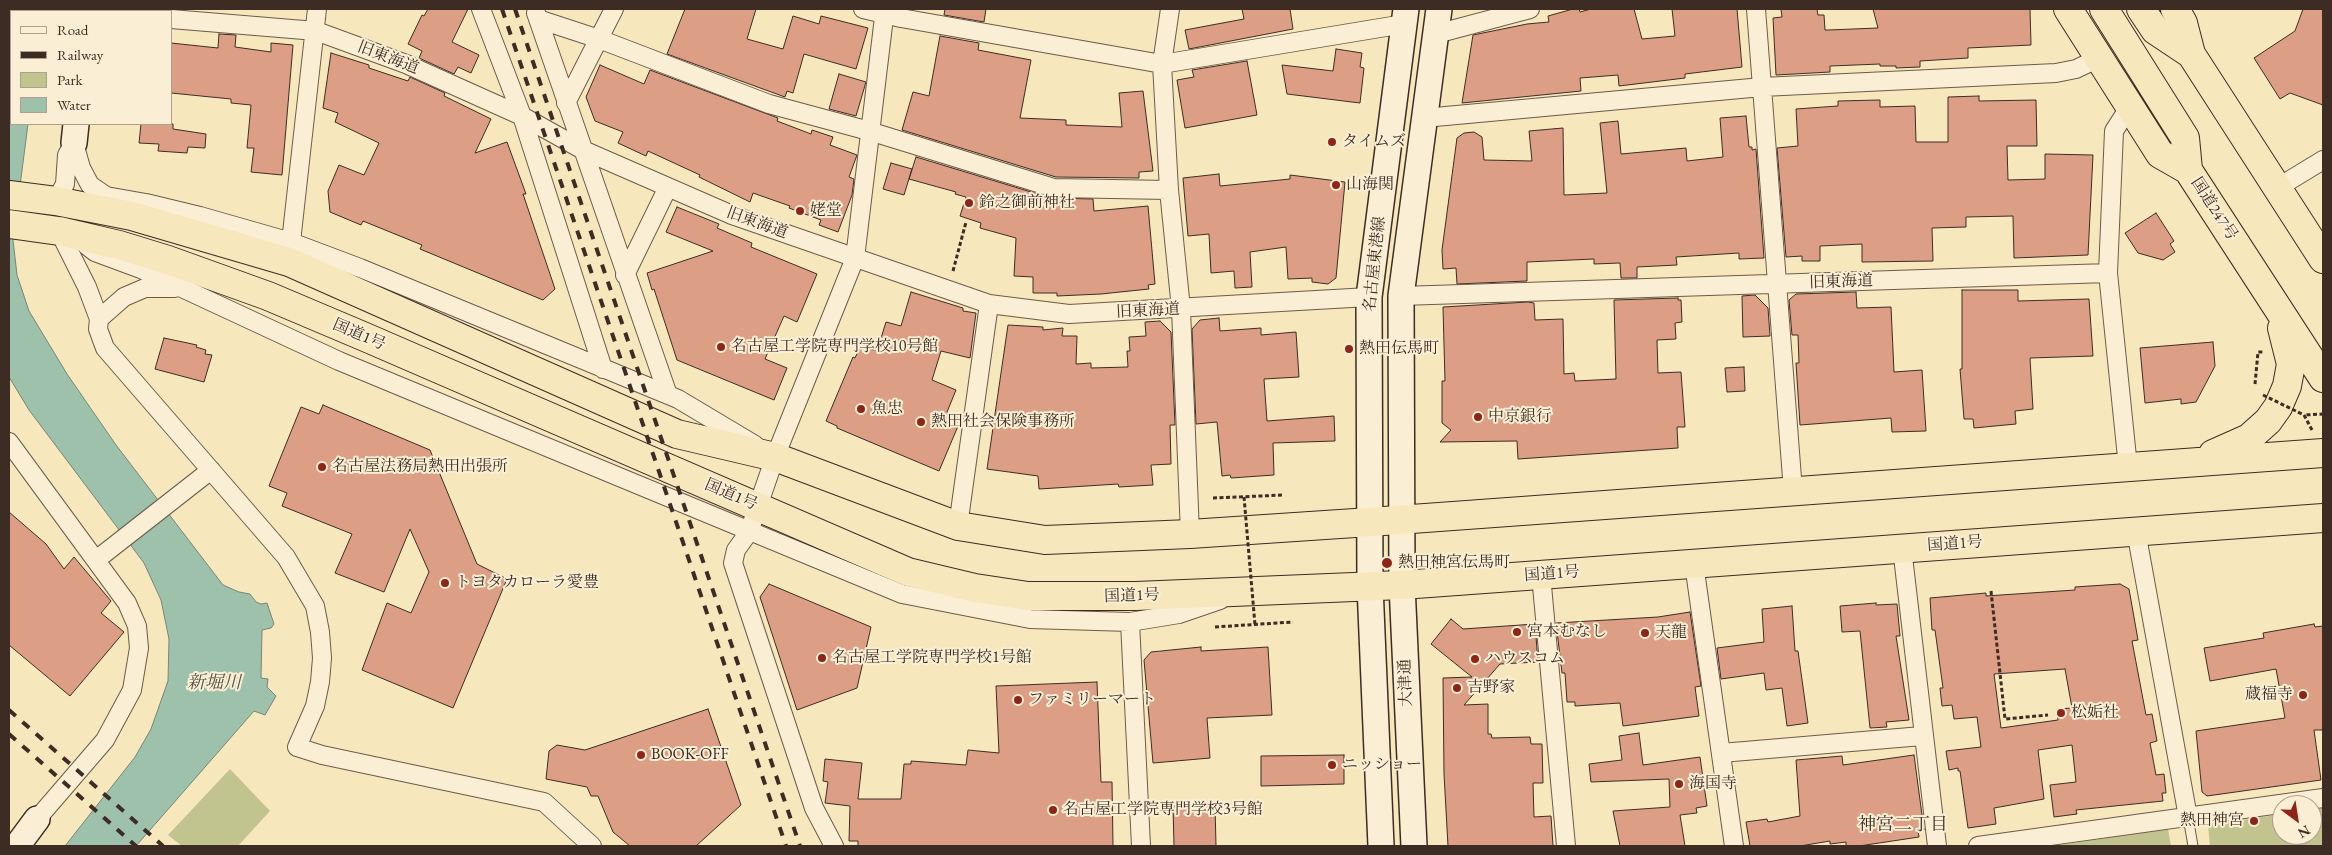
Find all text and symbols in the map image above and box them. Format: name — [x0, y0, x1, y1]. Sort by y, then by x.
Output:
legend — [10, 10, 172, 125]
text: Road — [57, 20, 88, 39]
street label: 旧東海道 — [355, 38, 421, 78]
text: Railway — [57, 45, 103, 64]
text: Park — [57, 70, 83, 89]
text: Water — [57, 95, 91, 114]
place label: タイムズ — [1342, 132, 1406, 152]
marker: タイムズ — [1326, 136, 1338, 148]
street label: 国道247号 — [2187, 174, 2241, 244]
place label: 山海関 — [1346, 175, 1394, 195]
marker: 山海関 — [1330, 179, 1342, 191]
place label: 鈴之御前神社 — [979, 193, 1075, 213]
marker: 鈴之御前神社 — [963, 197, 975, 209]
place label: 姥堂 — [810, 201, 842, 221]
street label: 旧東海道 — [724, 203, 790, 243]
marker: 姥堂 — [794, 205, 806, 217]
street label: 名古屋東港線 — [1360, 215, 1390, 313]
street label: 旧東海道 — [1809, 271, 1873, 293]
street label: 旧東海道 — [1116, 300, 1180, 322]
street label: 国道1号 — [330, 315, 388, 355]
place label: 名古屋工学院専門学校10号館 — [731, 337, 938, 357]
place label: 熱田伝馬町 — [1359, 339, 1439, 359]
marker: 名古屋工学院専門学校10号館 — [715, 341, 727, 353]
marker: 熱田伝馬町 — [1343, 343, 1355, 355]
place label: 魚忠 — [871, 399, 903, 419]
marker: 魚忠 — [855, 403, 867, 415]
place label: 中京銀行 — [1488, 407, 1552, 427]
marker: 中京銀行 — [1472, 411, 1484, 423]
place label: 熱田社会保険事務所 — [931, 412, 1075, 432]
marker: 熱田社会保険事務所 — [915, 416, 927, 428]
place label: 名古屋法務局熱田出張所 — [332, 457, 508, 477]
marker: 名古屋法務局熱田出張所 — [316, 461, 328, 473]
street label: 国道1号 — [702, 475, 760, 515]
street label: 国道1号 — [1927, 532, 1983, 556]
place label: 熱田神宮伝馬町 — [1398, 553, 1510, 573]
marker: 熱田神宮伝馬町 — [1380, 556, 1394, 570]
street label: 国道1号 — [1524, 562, 1580, 586]
place label: トヨタカローラ愛豊 — [455, 573, 599, 593]
marker: トヨタカローラ愛豊 — [439, 577, 451, 589]
street label: 国道1号 — [1104, 585, 1160, 607]
place label: 宮本むなし — [1527, 622, 1607, 642]
place label: 天龍 — [1655, 623, 1687, 643]
marker: 宮本むなし — [1511, 626, 1523, 638]
marker: 天龍 — [1639, 627, 1651, 639]
place label: 名古屋工学院専門学校1号館 — [832, 648, 1032, 668]
place label: ハウスコム — [1485, 649, 1565, 669]
marker: 名古屋工学院専門学校1号館 — [816, 652, 828, 664]
marker: ハウスコム — [1469, 653, 1481, 665]
street label: 大津通 — [1396, 659, 1416, 707]
water label: 新堀川 — [187, 672, 241, 694]
place label: 吉野家 — [1467, 678, 1515, 698]
marker: 吉野家 — [1451, 682, 1463, 694]
place label: 蔵福寺 — [2245, 685, 2293, 705]
marker: 蔵福寺 — [2297, 689, 2309, 701]
place label: ファミリーマート — [1028, 690, 1156, 710]
marker: ファミリーマート — [1012, 694, 1024, 706]
place label: 松姤社 — [2071, 703, 2119, 723]
marker: 松姤社 — [2055, 707, 2067, 719]
place label: BOOK-OFF — [651, 745, 729, 765]
marker: BOOK-OFF — [635, 749, 647, 761]
place label: ニッショー — [1342, 755, 1422, 775]
marker: ニッショー — [1326, 759, 1338, 771]
place label: 海国寺 — [1689, 774, 1737, 794]
marker: 海国寺 — [1673, 778, 1685, 790]
north arrow — [2272, 795, 2322, 845]
place label: 名古屋工学院専門学校3号館 — [1063, 800, 1263, 820]
marker: 名古屋工学院専門学校3号館 — [1047, 804, 1059, 816]
place label: 熱田神宮 — [2180, 811, 2244, 831]
district label: 神宮二丁目 — [1858, 814, 1948, 836]
marker: 熱田神宮 — [2248, 815, 2260, 827]
text: N — [2295, 821, 2314, 843]

